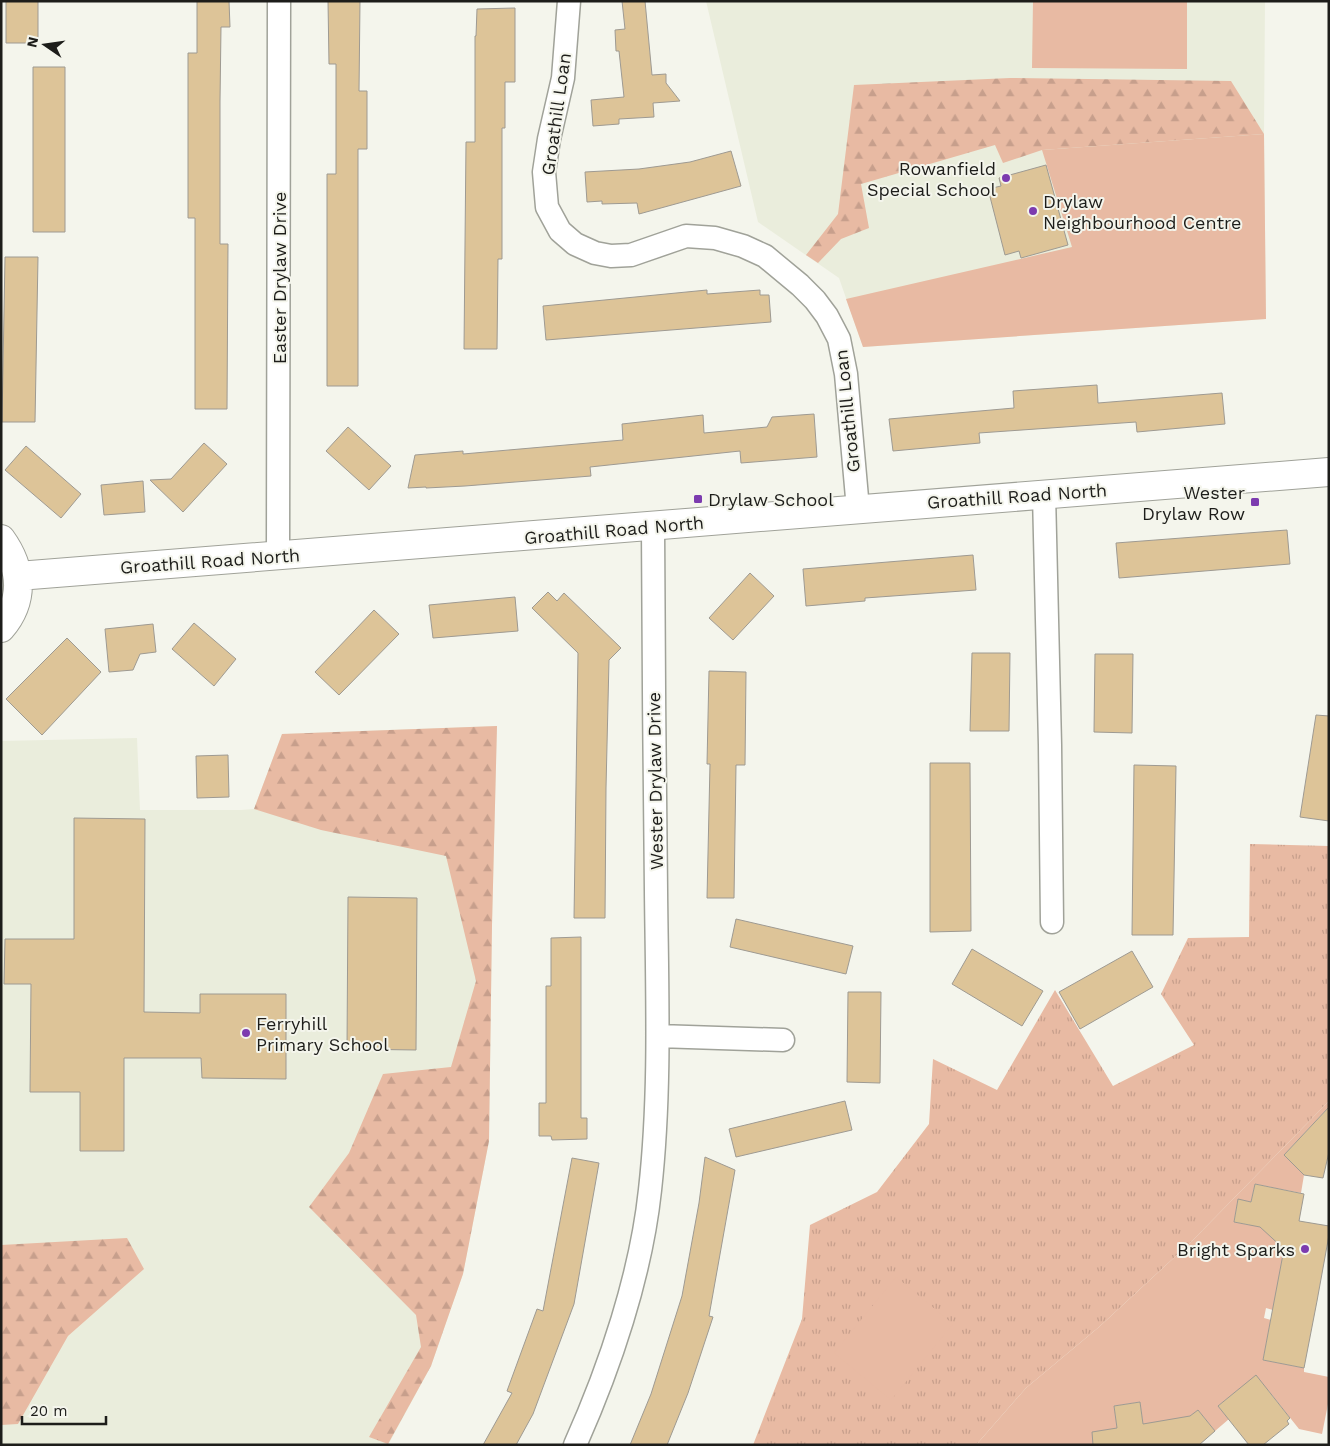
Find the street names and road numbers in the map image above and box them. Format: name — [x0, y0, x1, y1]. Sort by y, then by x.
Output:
street label: Groathill Loan — [537, 51, 575, 177]
street label: Easter Drylaw Drive — [269, 192, 290, 364]
street label: Groathill Loan — [830, 349, 864, 473]
street label: Groathill Road North — [926, 479, 1108, 513]
street label: Groathill Road North — [523, 512, 705, 548]
street label: Groathill Road North — [119, 544, 301, 578]
street label: Wester Drylaw Drive — [643, 692, 667, 870]

